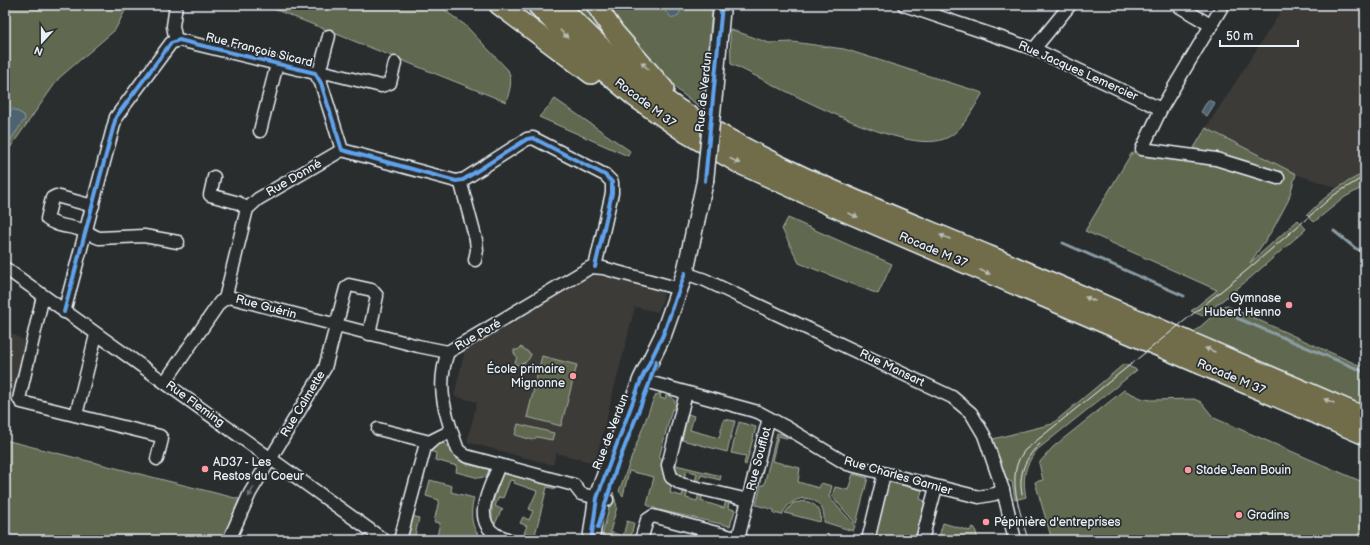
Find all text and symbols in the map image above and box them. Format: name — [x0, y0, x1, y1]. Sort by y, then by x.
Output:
north arrow — [22, 22, 62, 62]
scale bar — [1220, 22, 1298, 48]
street label: Rue François Sicard — [204, 29, 314, 71]
one-way arrow — [559, 29, 569, 39]
text: 50 m — [1226, 29, 1253, 44]
street label: Rue Jacques Lemercier — [1016, 38, 1141, 104]
text: N — [32, 43, 45, 58]
street label: Rue de Verdun — [692, 51, 716, 133]
one-way arrow — [640, 61, 650, 71]
street label: Rocade M 37 — [611, 75, 679, 131]
street label: Rue Donné — [264, 156, 324, 200]
one-way arrow — [729, 158, 740, 164]
one-way arrow — [847, 212, 858, 218]
street label: Rocade M 37 — [897, 229, 969, 271]
one-way arrow — [939, 234, 950, 240]
one-way arrow — [980, 269, 991, 275]
place label: Gymnase Hubert Henno — [1204, 291, 1281, 320]
street label: Rue Guérin — [234, 292, 298, 322]
one-way arrow — [1085, 296, 1096, 302]
marker: Gymnase Hubert Henno — [1284, 300, 1294, 310]
street label: Rue Poré — [452, 316, 504, 354]
street label: Rue Mansart — [857, 346, 927, 390]
one-way arrow — [1204, 347, 1215, 353]
street label: Rocade M 37 — [1195, 356, 1267, 398]
place label: École primaire Mignonne — [486, 361, 565, 391]
street label: Rue Calmette — [277, 368, 329, 440]
marker: École primaire Mignonne — [568, 371, 578, 381]
street label: Rue Fleming — [163, 378, 227, 430]
street label: Rue de Verdun — [590, 392, 633, 472]
one-way arrow — [1324, 398, 1335, 404]
street label: Rue Soufflot — [743, 425, 775, 493]
street label: Rue Charles Garnier — [842, 453, 954, 499]
place label: AD37 - Les Restos du Coeur — [213, 455, 305, 484]
place label: Stade Jean Bouin — [1196, 463, 1291, 478]
marker: AD37 - Les Restos du Coeur — [200, 464, 210, 474]
marker: Stade Jean Bouin — [1183, 465, 1193, 475]
one-way arrow — [247, 486, 254, 498]
place label: Gradins — [1247, 508, 1289, 523]
marker: Gradins — [1234, 510, 1244, 520]
place label: Pépinière d'entreprises — [994, 515, 1121, 530]
marker: Pépinière d'entreprises — [981, 517, 991, 527]

